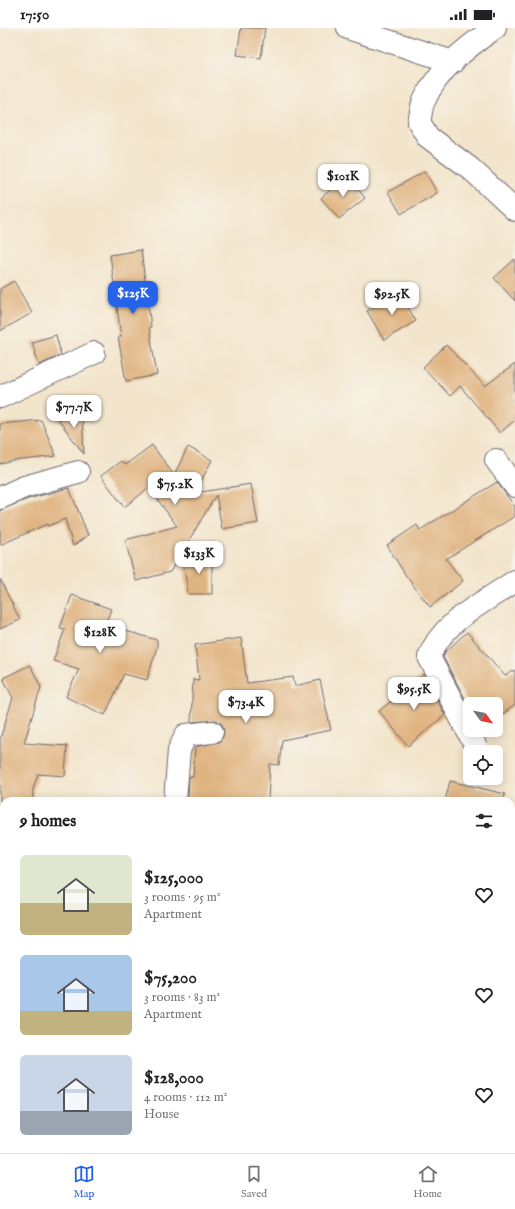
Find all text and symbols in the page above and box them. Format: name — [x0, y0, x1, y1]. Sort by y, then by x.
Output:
text: 17:50 — [20, 5, 49, 24]
pin: $101K — [315, 164, 371, 198]
text: $101K — [327, 168, 359, 185]
pin: $125K — [105, 281, 161, 315]
pin: $92.5K — [359, 282, 425, 316]
text: $125K — [117, 285, 149, 302]
text: $92.5K — [374, 286, 410, 303]
pin: $77.7K — [41, 395, 107, 429]
text: $77.7K — [56, 399, 92, 416]
pin: $75.2K — [142, 472, 208, 506]
text: $75.2K — [157, 476, 193, 493]
pin: $133K — [171, 541, 227, 575]
text: $133K — [183, 545, 215, 562]
pin: $128K — [72, 620, 128, 654]
text: $128K — [84, 624, 116, 641]
pin: $95.5K — [381, 677, 447, 711]
text: $95.5K — [397, 681, 431, 698]
pin: $73.4K — [213, 690, 279, 724]
text: $73.4K — [228, 694, 264, 711]
north arrow — [463, 697, 503, 737]
map controls — [463, 697, 503, 785]
button: locate — [463, 745, 503, 785]
icon: filters — [473, 810, 495, 832]
text: 9 homes — [20, 811, 76, 832]
text: $125,000 — [144, 868, 203, 889]
icon: home — [52, 871, 100, 919]
icon: heart — [473, 884, 495, 906]
text: 3 rooms · 95 m² — [144, 889, 221, 906]
text: Apartment — [144, 906, 202, 923]
text: $75,200 — [144, 968, 197, 989]
icon: home — [52, 971, 100, 1019]
icon: heart — [473, 984, 495, 1006]
text: 3 rooms · 83 m² — [144, 989, 220, 1006]
text: Apartment — [144, 1006, 202, 1023]
text: $128,000 — [144, 1068, 204, 1089]
icon: home — [52, 1071, 100, 1119]
icon: heart — [473, 1084, 495, 1106]
text: 4 rooms · 112 m² — [144, 1089, 227, 1106]
text: House — [144, 1106, 179, 1123]
tab: Map — [73, 1163, 95, 1201]
tab: Saved — [241, 1163, 267, 1201]
tab: Home — [413, 1163, 442, 1201]

